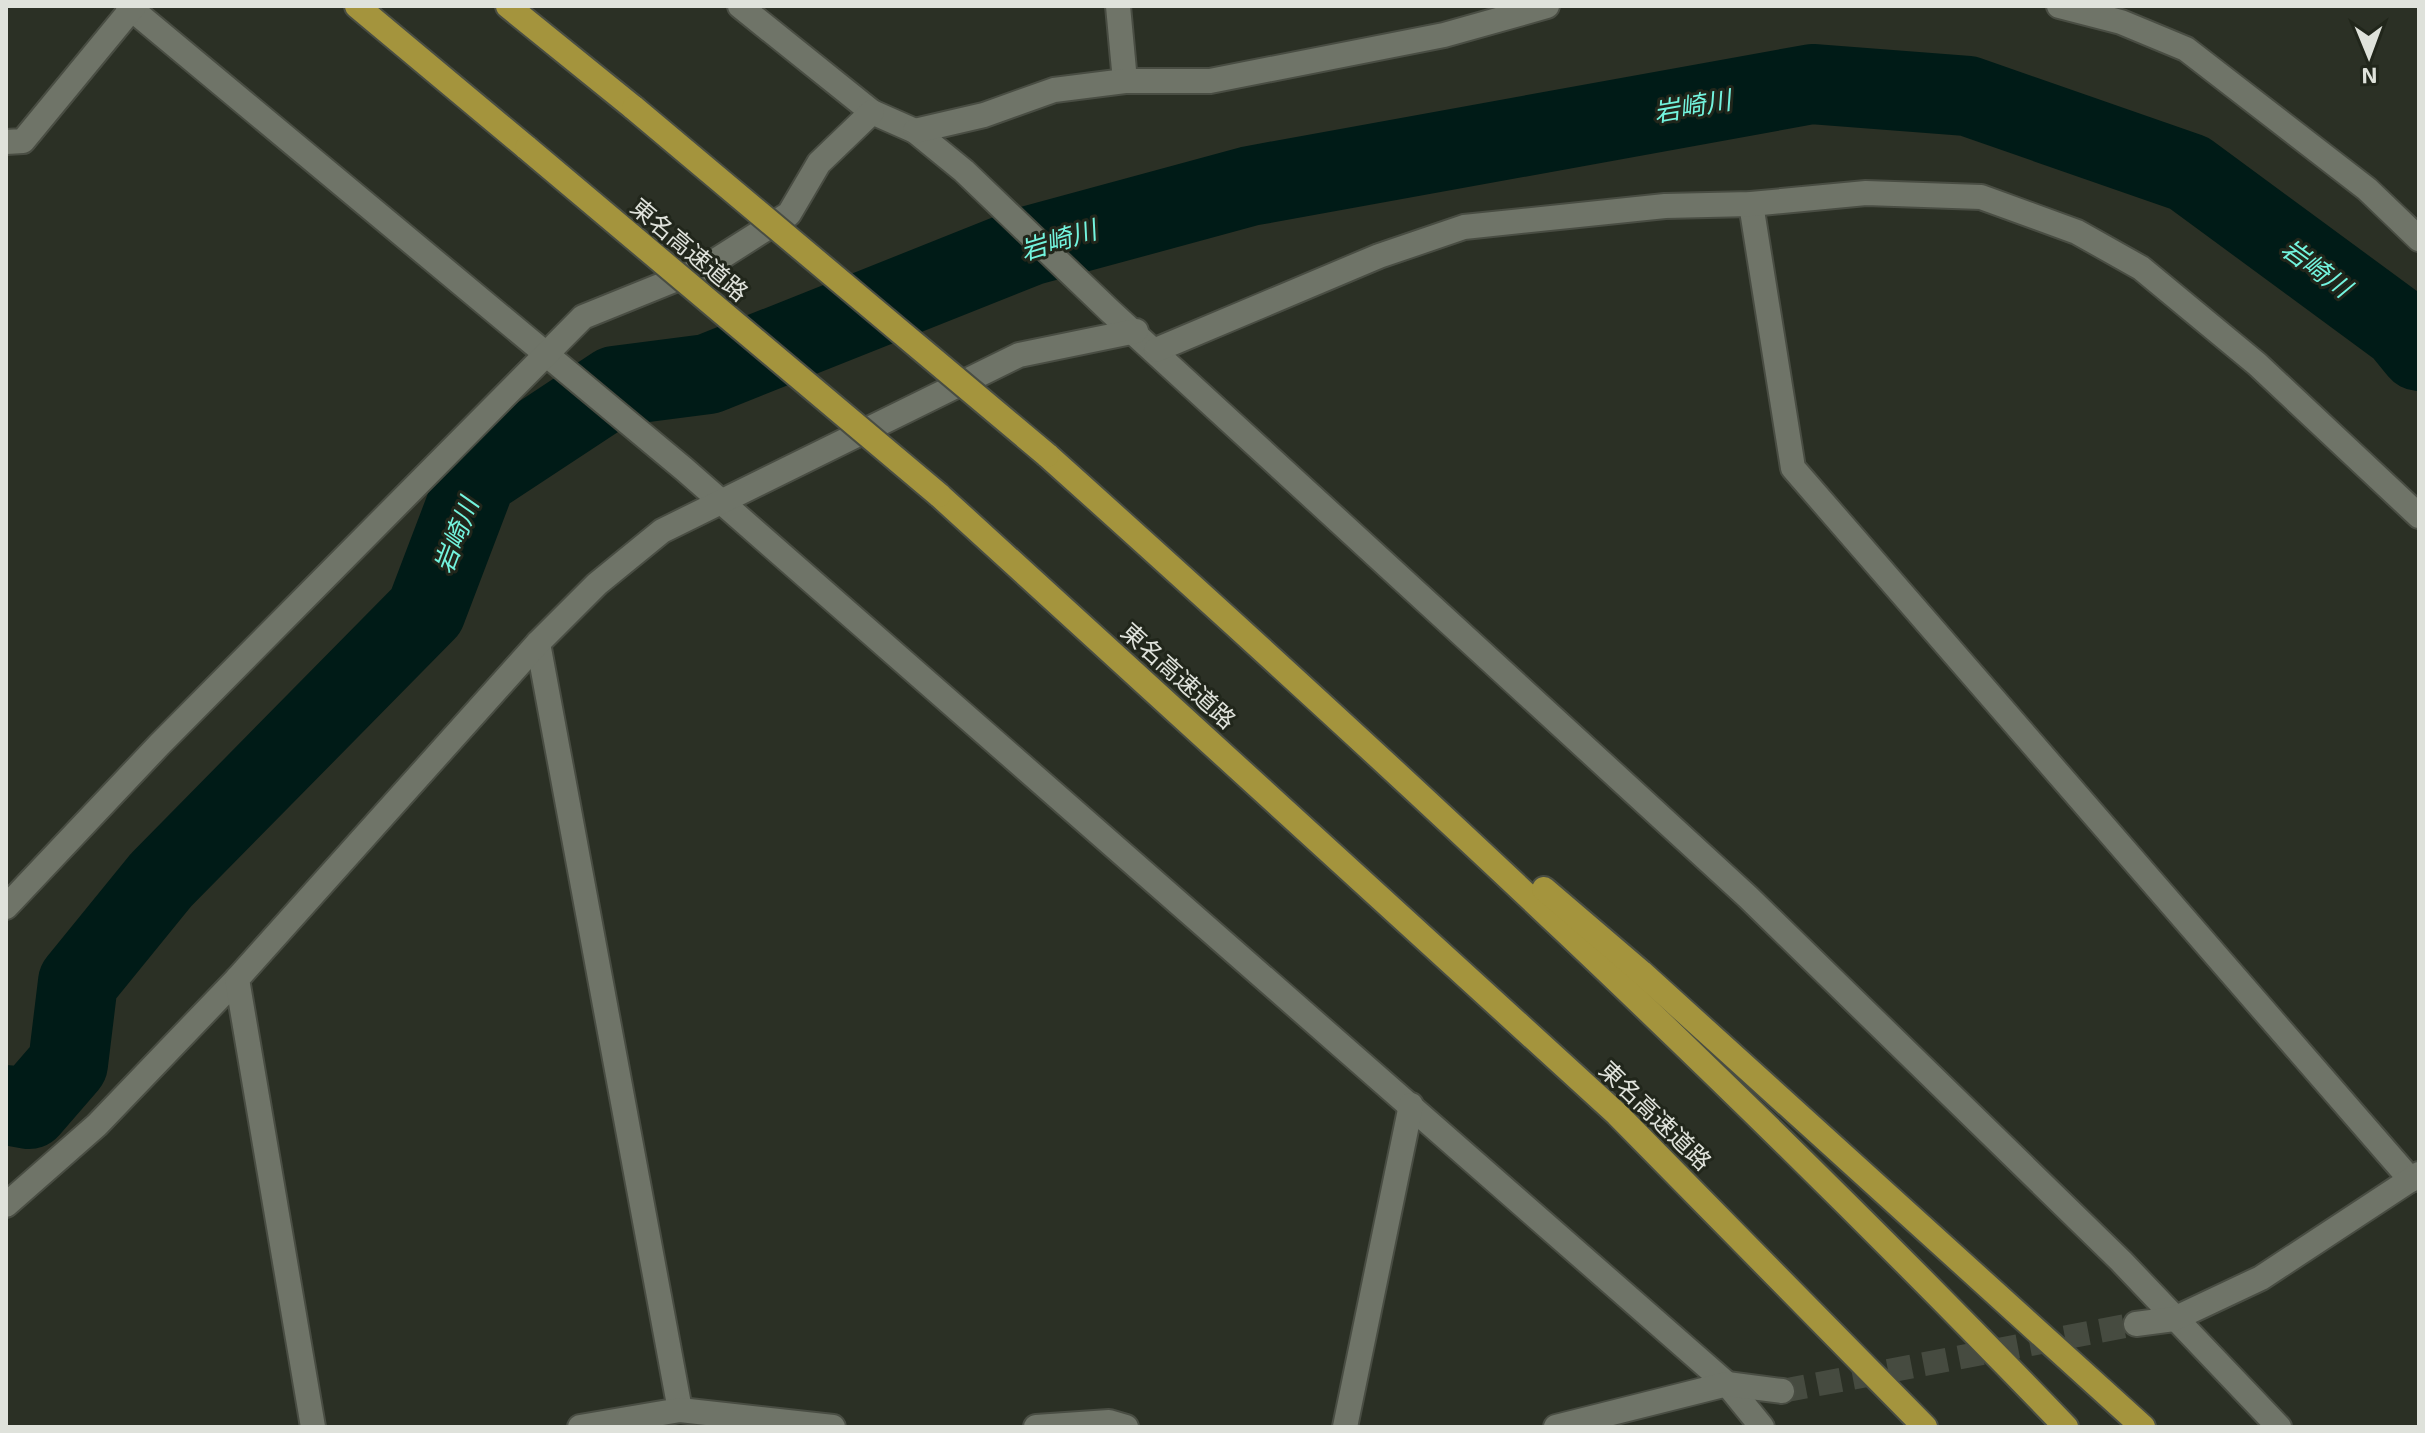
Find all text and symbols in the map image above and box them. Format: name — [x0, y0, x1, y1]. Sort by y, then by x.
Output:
north arrow — [2329, 16, 2409, 96]
text: N — [2361, 64, 2378, 90]
water label: 岩崎川 — [1651, 82, 1736, 127]
street label: 東名高速道路 — [626, 192, 754, 306]
water label: 岩崎川 — [1016, 212, 1103, 265]
water label: 岩崎川 — [2276, 232, 2360, 304]
water label: 岩崎川 — [427, 490, 485, 577]
street label: 東名高速道路 — [1116, 616, 1242, 734]
street label: 東名高速道路 — [1594, 1055, 1718, 1175]

